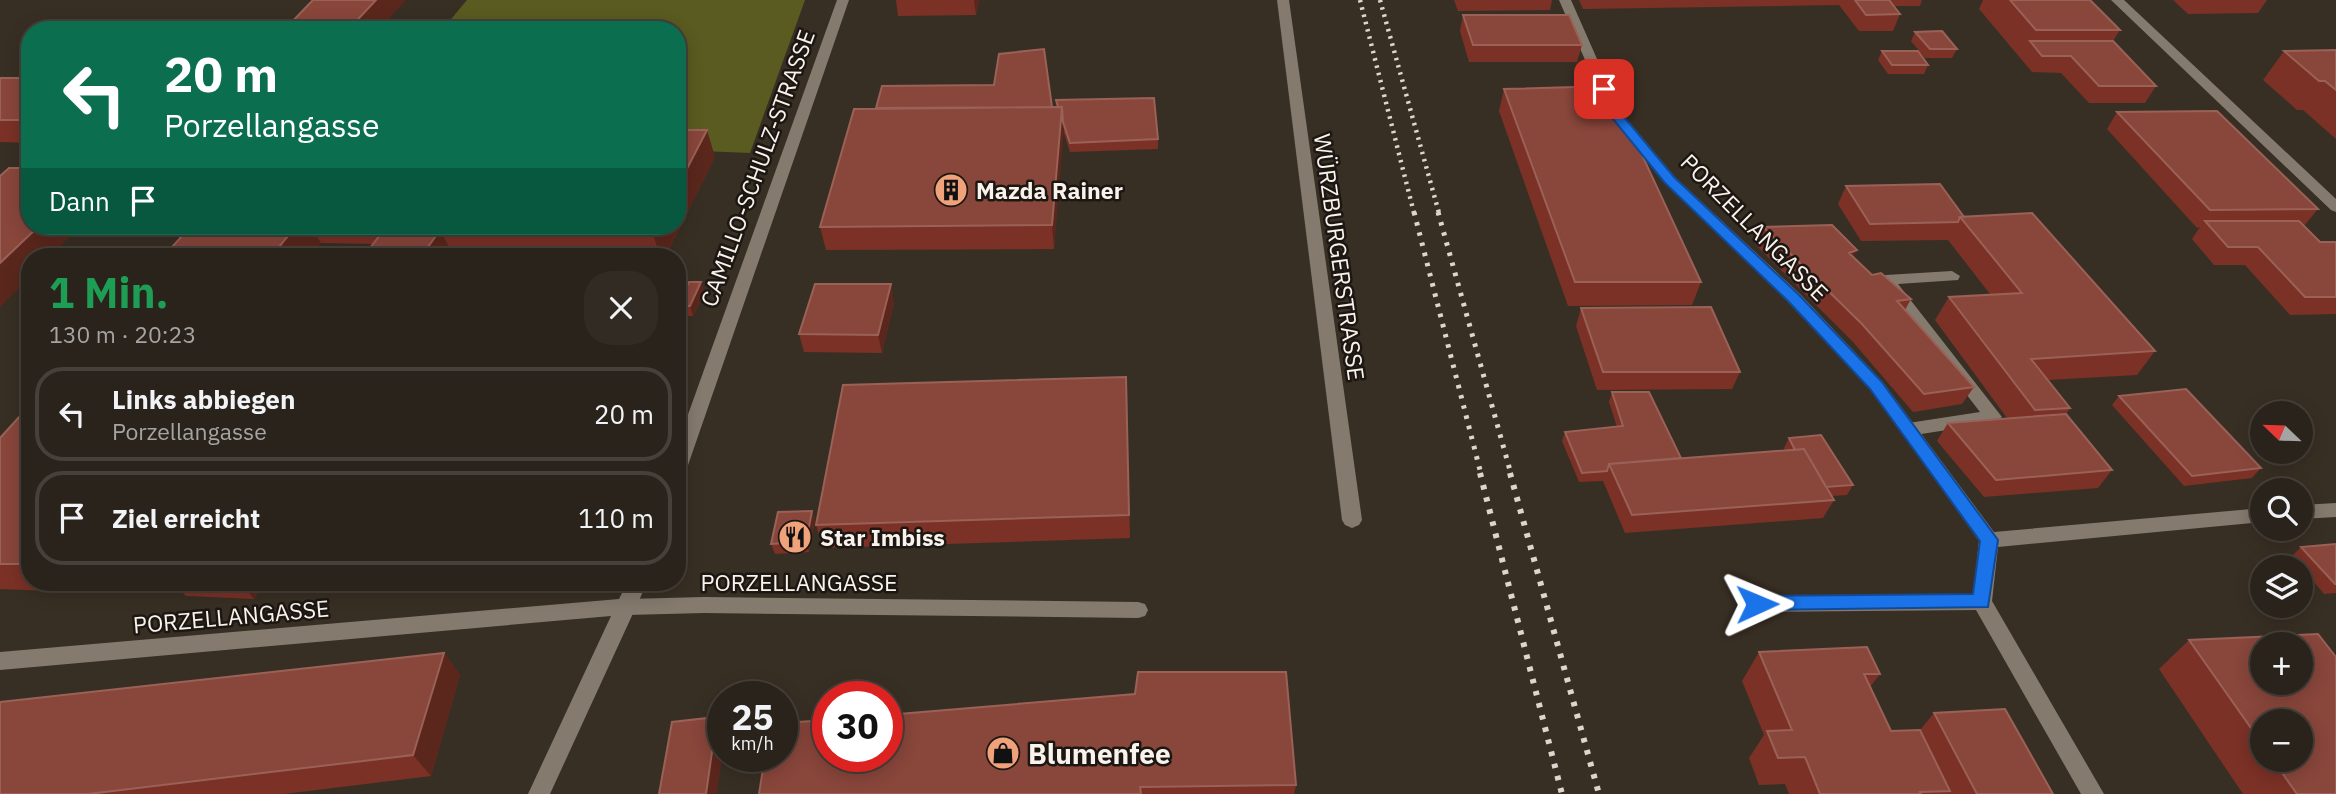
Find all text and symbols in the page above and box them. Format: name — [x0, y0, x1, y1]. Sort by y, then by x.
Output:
street label: CAMILLO-SCHULZ-STRASSE — [693, 26, 821, 310]
text: 20 m — [164, 42, 278, 105]
icon: left — [49, 49, 140, 140]
pin — [1574, 59, 1634, 119]
icon: arrive — [1585, 70, 1623, 108]
text: Porzellangasse — [164, 104, 379, 146]
street label: WÜRZBURGERSTRASSE — [1308, 132, 1372, 382]
street label: PORZELLANGASSE — [1675, 147, 1835, 307]
building icon: Mazda Rainer — [932, 171, 970, 209]
place label: Mazda Rainer — [976, 175, 1123, 205]
icon: arrive — [124, 182, 162, 220]
text: Dann — [49, 184, 110, 218]
text: 1 Min. — [49, 265, 169, 320]
button: close — [584, 271, 658, 345]
text: 130 m · 20:23 — [49, 319, 196, 349]
text: Links abbiegen — [112, 382, 295, 416]
icon: left — [53, 395, 91, 433]
text: 20 m — [594, 397, 654, 431]
north arrow — [2250, 401, 2314, 464]
map controls — [2250, 401, 2313, 772]
text: Porzellangasse — [112, 416, 267, 446]
button: search — [2250, 478, 2313, 541]
icon: arrive — [53, 499, 91, 537]
text: Ziel erreicht — [112, 501, 260, 535]
text: 110 m — [578, 501, 654, 535]
restaurant icon: Star Imbiss — [776, 518, 814, 556]
place label: Star Imbiss — [820, 522, 945, 552]
button: layers — [2250, 555, 2313, 618]
street label: PORZELLANGASSE — [701, 567, 897, 597]
position arrow — [1720, 567, 1794, 641]
street label: PORZELLANGASSE — [132, 592, 330, 640]
button: + — [2250, 632, 2313, 695]
speed limit sign: 30 — [812, 681, 903, 772]
text: 25 — [731, 694, 774, 740]
button: − — [2250, 709, 2313, 772]
text: km/h — [731, 732, 774, 755]
shop icon: Blumenfee — [984, 734, 1022, 772]
place label: Blumenfee — [1028, 735, 1171, 772]

